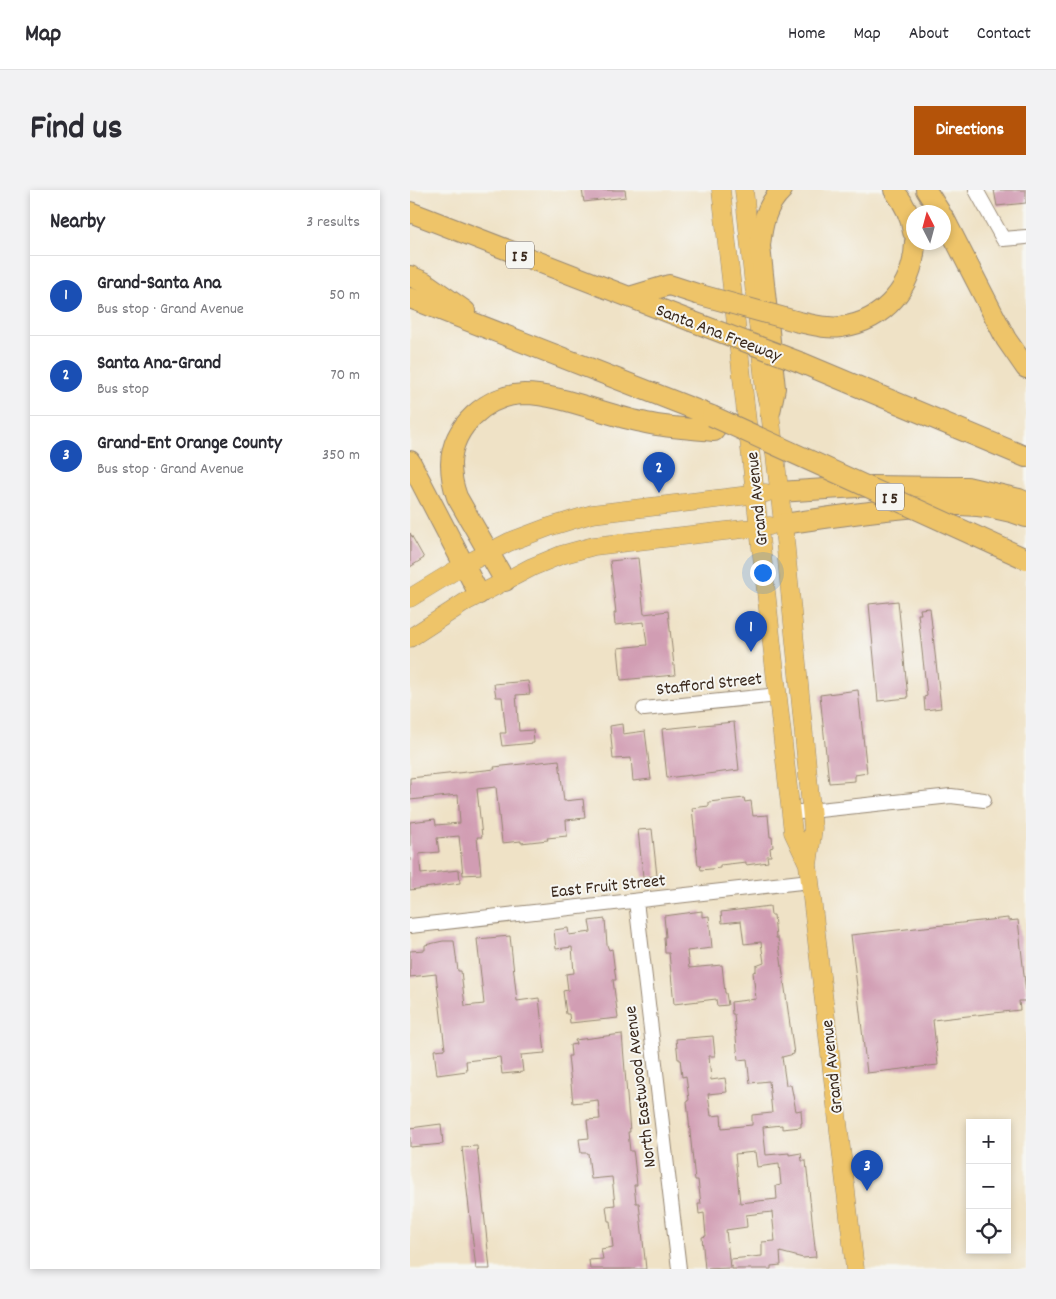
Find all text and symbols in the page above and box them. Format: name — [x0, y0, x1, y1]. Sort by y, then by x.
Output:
text: Map — [25, 18, 61, 52]
text: Home — [788, 22, 825, 47]
text: Map — [853, 22, 881, 47]
text: About — [909, 22, 949, 47]
text: Contact — [977, 22, 1031, 47]
text: Find us — [30, 105, 122, 155]
button: Directions — [914, 106, 1026, 155]
north arrow — [906, 205, 951, 250]
text: Nearby — [50, 208, 105, 238]
text: 3 results — [306, 211, 360, 234]
road number: I 5 — [506, 242, 534, 268]
text: Grand-Santa Ana — [97, 271, 221, 298]
text: 1 — [64, 284, 68, 307]
text: 50 m — [329, 284, 360, 307]
text: Bus stop · Grand Avenue — [97, 298, 244, 321]
street label: Santa Ana Freeway — [652, 299, 785, 370]
text: Santa Ana-Grand — [97, 351, 221, 378]
text: 2 — [63, 364, 70, 387]
text: 70 m — [330, 364, 360, 387]
text: Bus stop — [97, 378, 149, 401]
text: Grand-Ent Orange County — [97, 431, 282, 458]
text: 3 — [62, 444, 70, 467]
text: 350 m — [322, 444, 360, 467]
street label: Grand Avenue — [741, 450, 776, 547]
pin: 2 — [643, 452, 675, 493]
text: Bus stop · Grand Avenue — [97, 458, 244, 481]
road number: I 5 — [876, 484, 904, 510]
your location — [750, 560, 776, 586]
pin: 1 — [735, 611, 767, 652]
street label: Stafford Street — [655, 667, 764, 703]
street label: East Fruit Street — [550, 869, 667, 906]
street label: North Eastwood Avenue — [619, 1004, 664, 1169]
street label: Grand Avenue — [816, 1018, 851, 1115]
map controls — [966, 1119, 1011, 1254]
button: + — [966, 1119, 1011, 1164]
pin: 3 — [851, 1150, 883, 1191]
button: − — [966, 1164, 1011, 1209]
button: locate — [966, 1209, 1011, 1254]

